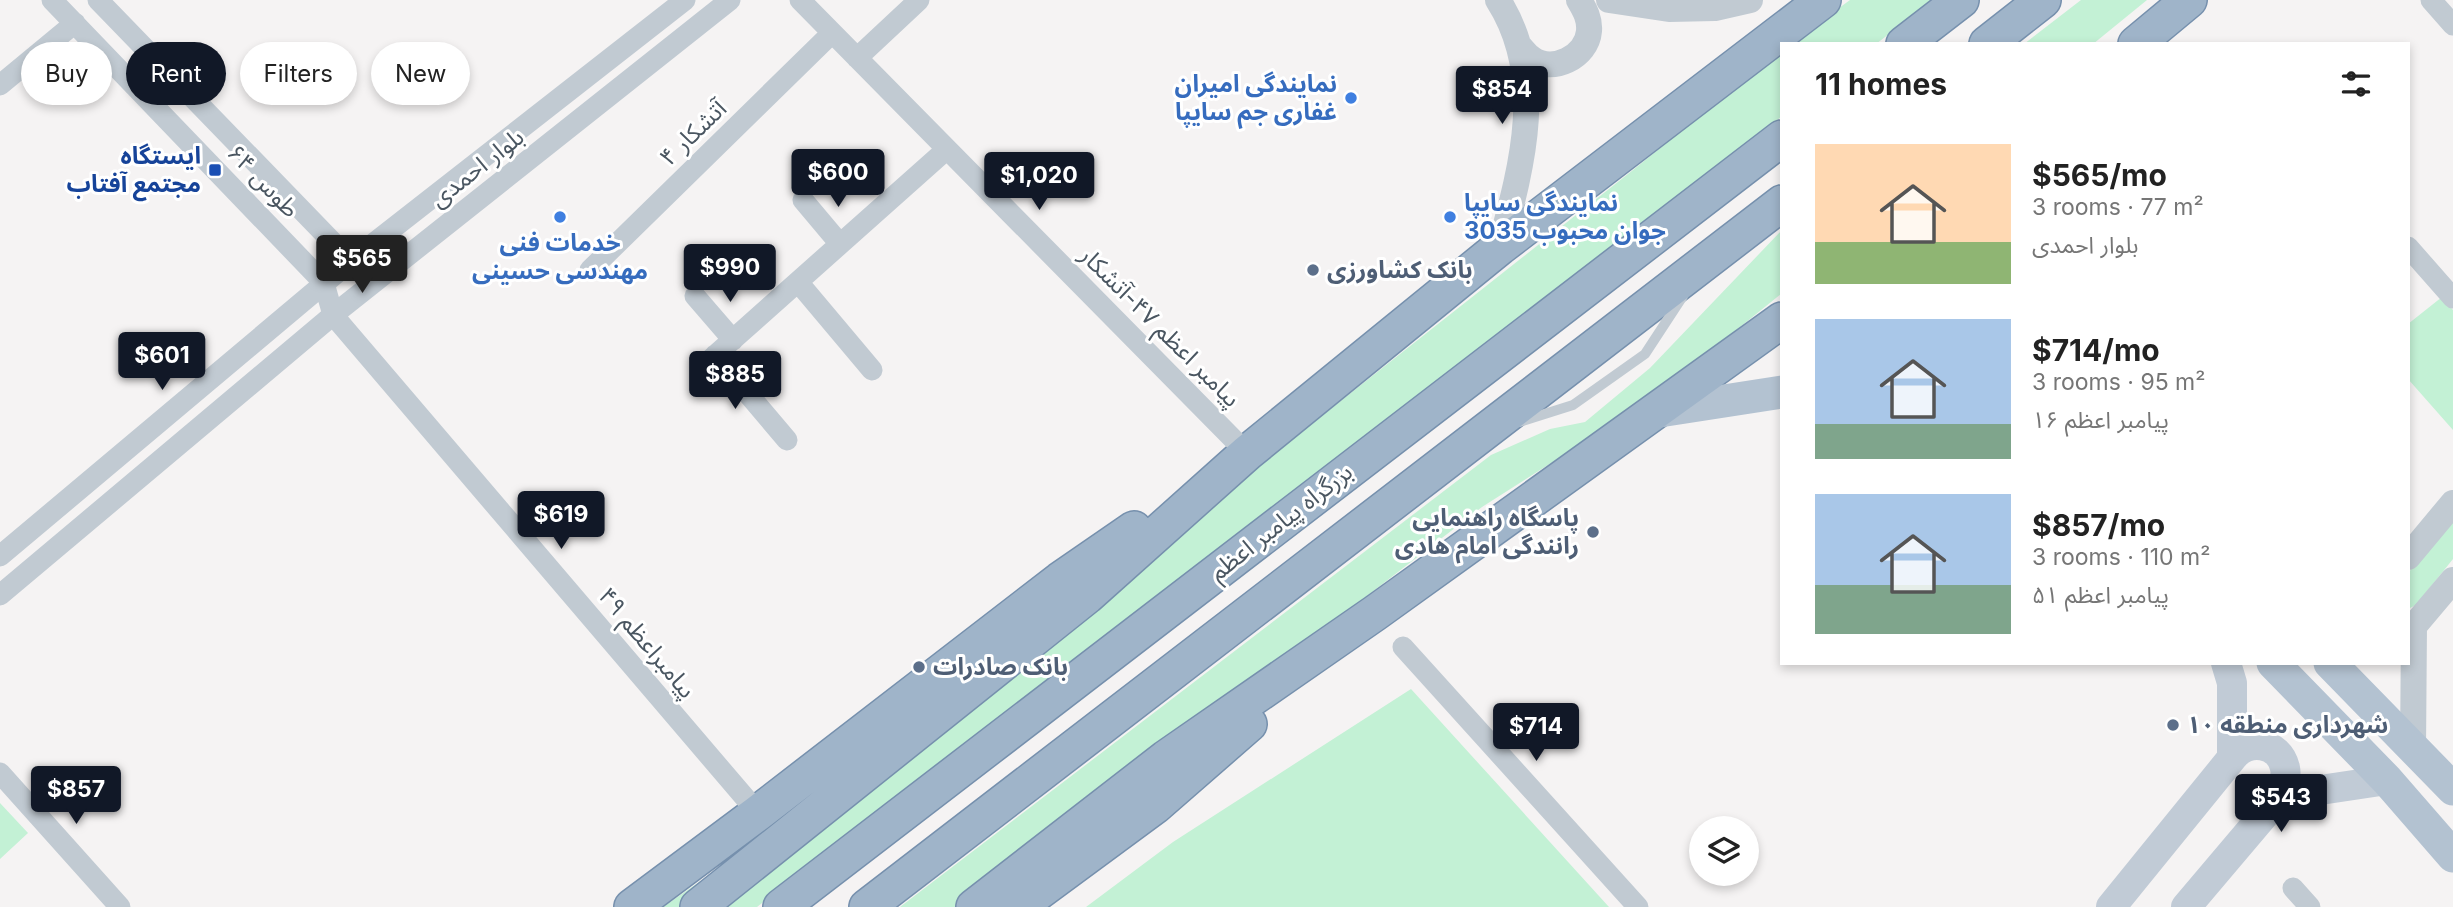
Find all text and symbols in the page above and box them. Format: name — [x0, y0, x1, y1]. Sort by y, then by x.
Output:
chip: Buy — [21, 42, 112, 105]
chip: Rent — [126, 42, 226, 105]
chip: Filters — [240, 42, 357, 105]
chip: New — [371, 42, 470, 105]
icon: filters — [2337, 65, 2375, 103]
pin: $854 — [1461, 66, 1543, 126]
text: 11 homes — [1815, 66, 1947, 102]
place label: نمایندگی امیران غفاری جم سایپا — [1175, 69, 1337, 129]
text: $854 — [1472, 75, 1532, 103]
marker: نمایندگی امیران غفاری جم سایپا — [1343, 90, 1359, 106]
street label: آتشکار ۴ — [653, 93, 733, 171]
street label: بلوار احمدی — [424, 122, 529, 213]
street label: طوس ۶۴ — [221, 138, 305, 223]
place label: ایستگاه مجتمع آفتاب — [67, 141, 201, 202]
pin: $600 — [797, 150, 879, 209]
pin: $1,020 — [982, 152, 1096, 212]
text: $565/mo — [2032, 157, 2167, 193]
text: $600 — [807, 158, 869, 186]
text: $1,020 — [1000, 161, 1078, 189]
marker: ایستگاه مجتمع آفتاب — [207, 162, 223, 178]
icon: home — [1871, 172, 1955, 256]
place label: نمایندگی سایپا جوان محبوب 3035 — [1464, 188, 1666, 246]
text: 3 rooms · 77 m² — [2032, 193, 2204, 221]
marker: خدمات فنی مهندسی حسینی — [552, 209, 568, 225]
marker: نمایندگی سایپا جوان محبوب 3035 — [1442, 209, 1458, 225]
place label: خدمات فنی مهندسی حسینی — [472, 228, 648, 285]
text: بلوار احمدی — [2032, 231, 2138, 259]
pin: $565 — [321, 236, 403, 295]
street label: پیامبر اعظم ۴۷-آتشکار — [1071, 240, 1247, 415]
text: $565 — [332, 244, 392, 272]
pin: $990 — [689, 244, 771, 304]
text: $990 — [700, 253, 760, 281]
place label: بانک کشاورزی — [1327, 255, 1473, 284]
marker: بانک کشاورزی — [1305, 262, 1321, 278]
pin: $601 — [121, 332, 203, 392]
text: $714/mo — [2032, 332, 2160, 368]
text: $601 — [134, 341, 190, 369]
icon: home — [1871, 347, 1955, 431]
pin: $885 — [694, 352, 776, 411]
text: $885 — [705, 360, 765, 388]
text: 3 rooms · 95 m² — [2032, 368, 2205, 396]
text: پیامبر اعظم ۱۶ — [2032, 406, 2169, 434]
street label: بزرگراه پیامبر اعظم — [1203, 457, 1360, 589]
pin: $619 — [520, 491, 602, 551]
text: $619 — [534, 500, 588, 528]
place label: پاسگاه راهنمایی رانندگی امام هادی — [1395, 503, 1579, 564]
text: $857/mo — [2032, 507, 2165, 543]
icon: home — [1871, 522, 1955, 606]
marker: پاسگاه راهنمایی رانندگی امام هادی — [1585, 524, 1601, 540]
text: 3 rooms · 110 m² — [2032, 543, 2210, 571]
text: پیامبر اعظم ۵۱ — [2032, 581, 2169, 609]
street label: پیامبراعظم ۴۹ — [590, 582, 702, 706]
place label: بانک صادرات — [933, 652, 1068, 681]
marker: بانک صادرات — [911, 659, 927, 675]
pin: $714 — [1495, 704, 1577, 763]
place label: شهرداری منطقه ۱۰ — [2187, 710, 2388, 739]
text: $714 — [1509, 712, 1563, 740]
marker: شهرداری منطقه ۱۰ — [2165, 717, 2181, 733]
pin: $857 — [35, 766, 117, 826]
pin: $543 — [2240, 774, 2322, 834]
text: $857 — [47, 775, 105, 803]
text: $543 — [2251, 783, 2311, 811]
map controls — [1689, 816, 1759, 886]
button: layers — [1689, 816, 1759, 886]

